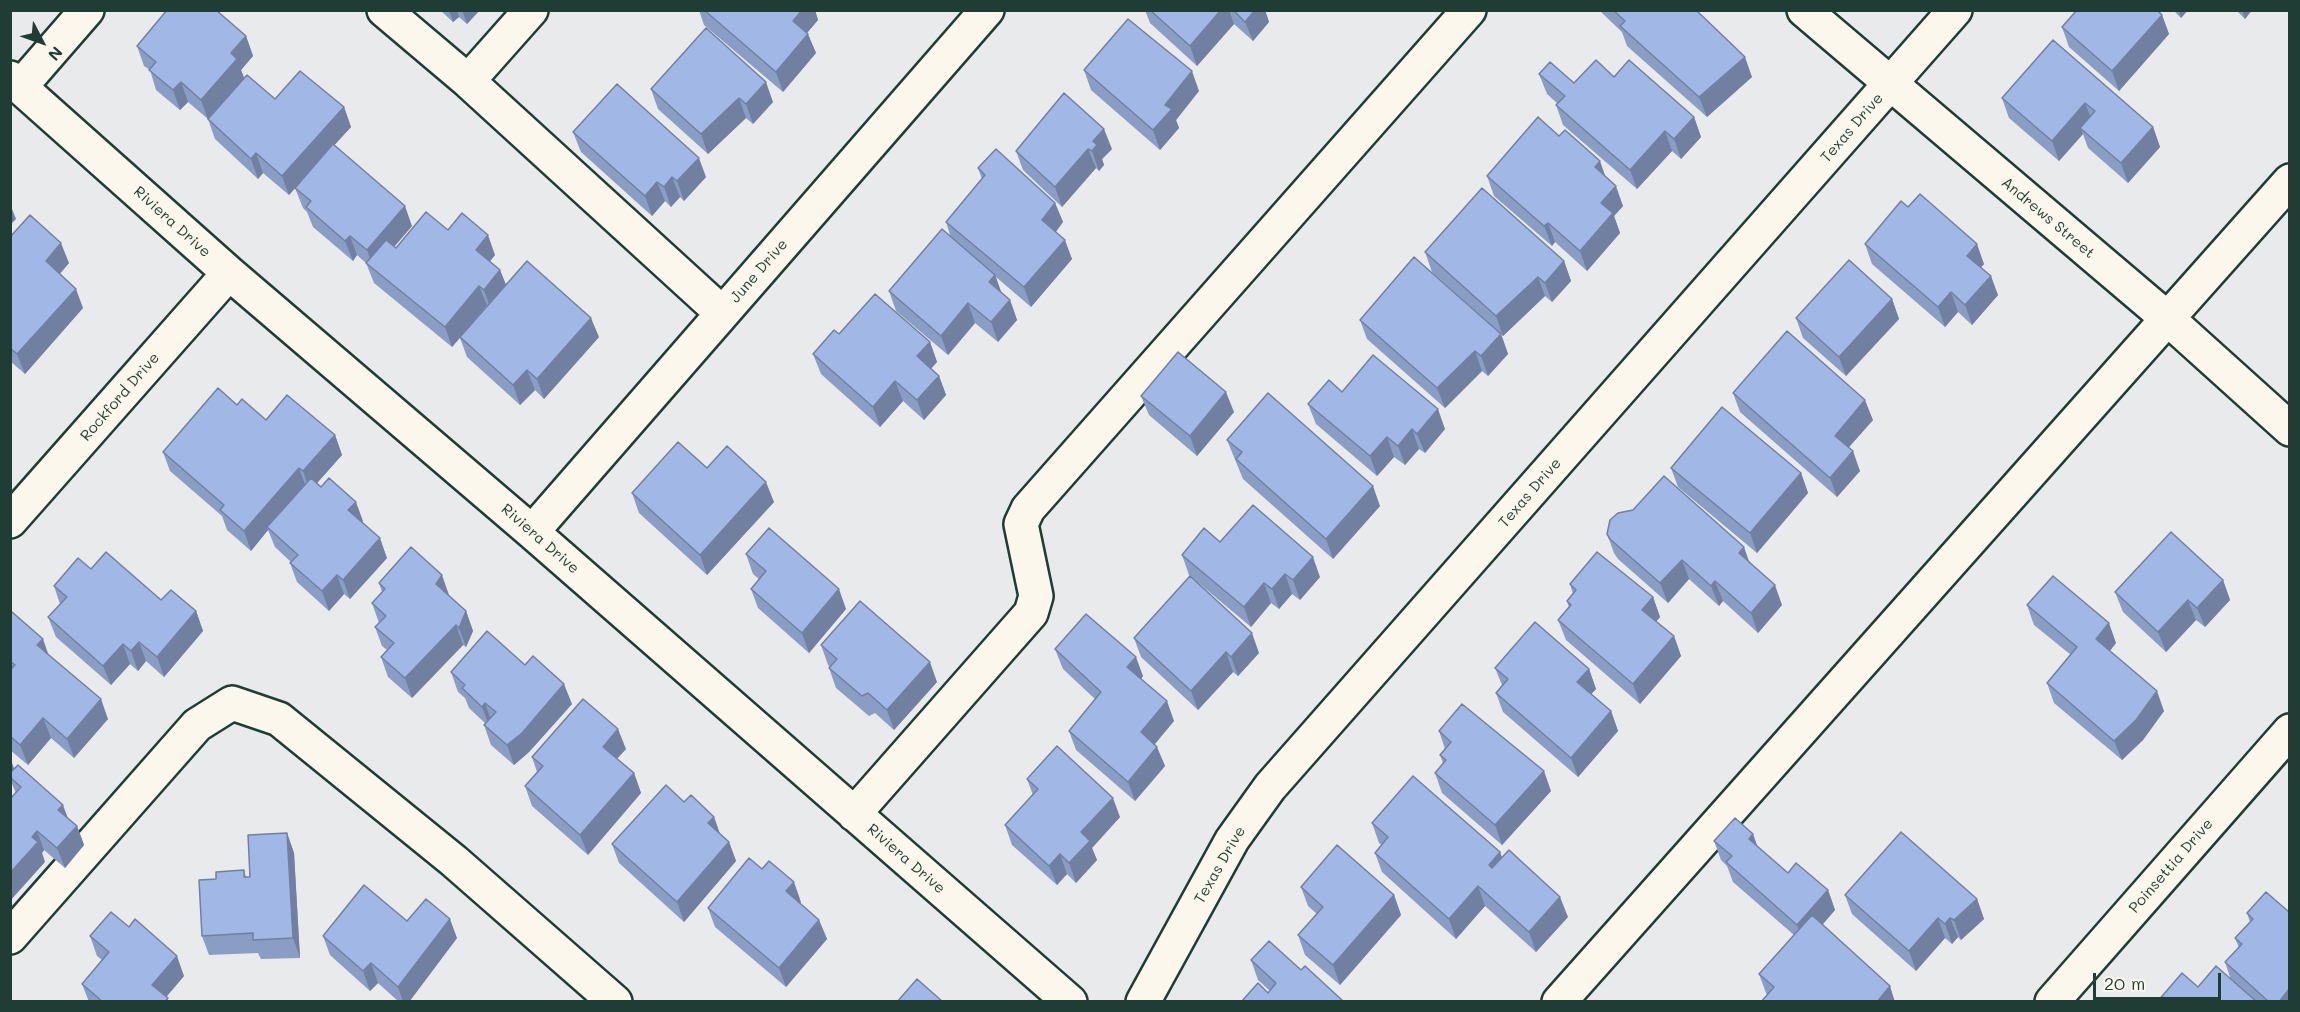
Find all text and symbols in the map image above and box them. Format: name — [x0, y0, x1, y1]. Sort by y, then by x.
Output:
north arrow — [12, 12, 72, 72]
text: N — [44, 43, 68, 66]
street label: Texas Drive — [1817, 90, 1887, 166]
street label: Andrews Street — [1998, 174, 2098, 262]
street label: Riviera Drive — [130, 183, 214, 261]
street label: June Drive — [726, 235, 792, 307]
street label: Rockford Drive — [77, 349, 163, 445]
street label: Texas Drive — [1495, 455, 1565, 531]
street label: Riviera Drive — [497, 500, 583, 578]
street label: Poinsettia Drive — [2125, 815, 2217, 917]
street label: Riviera Drive — [863, 820, 949, 898]
street label: Texas Drive — [1191, 823, 1249, 907]
scale bar — [2096, 961, 2224, 999]
text: 20 m — [2104, 971, 2145, 995]

